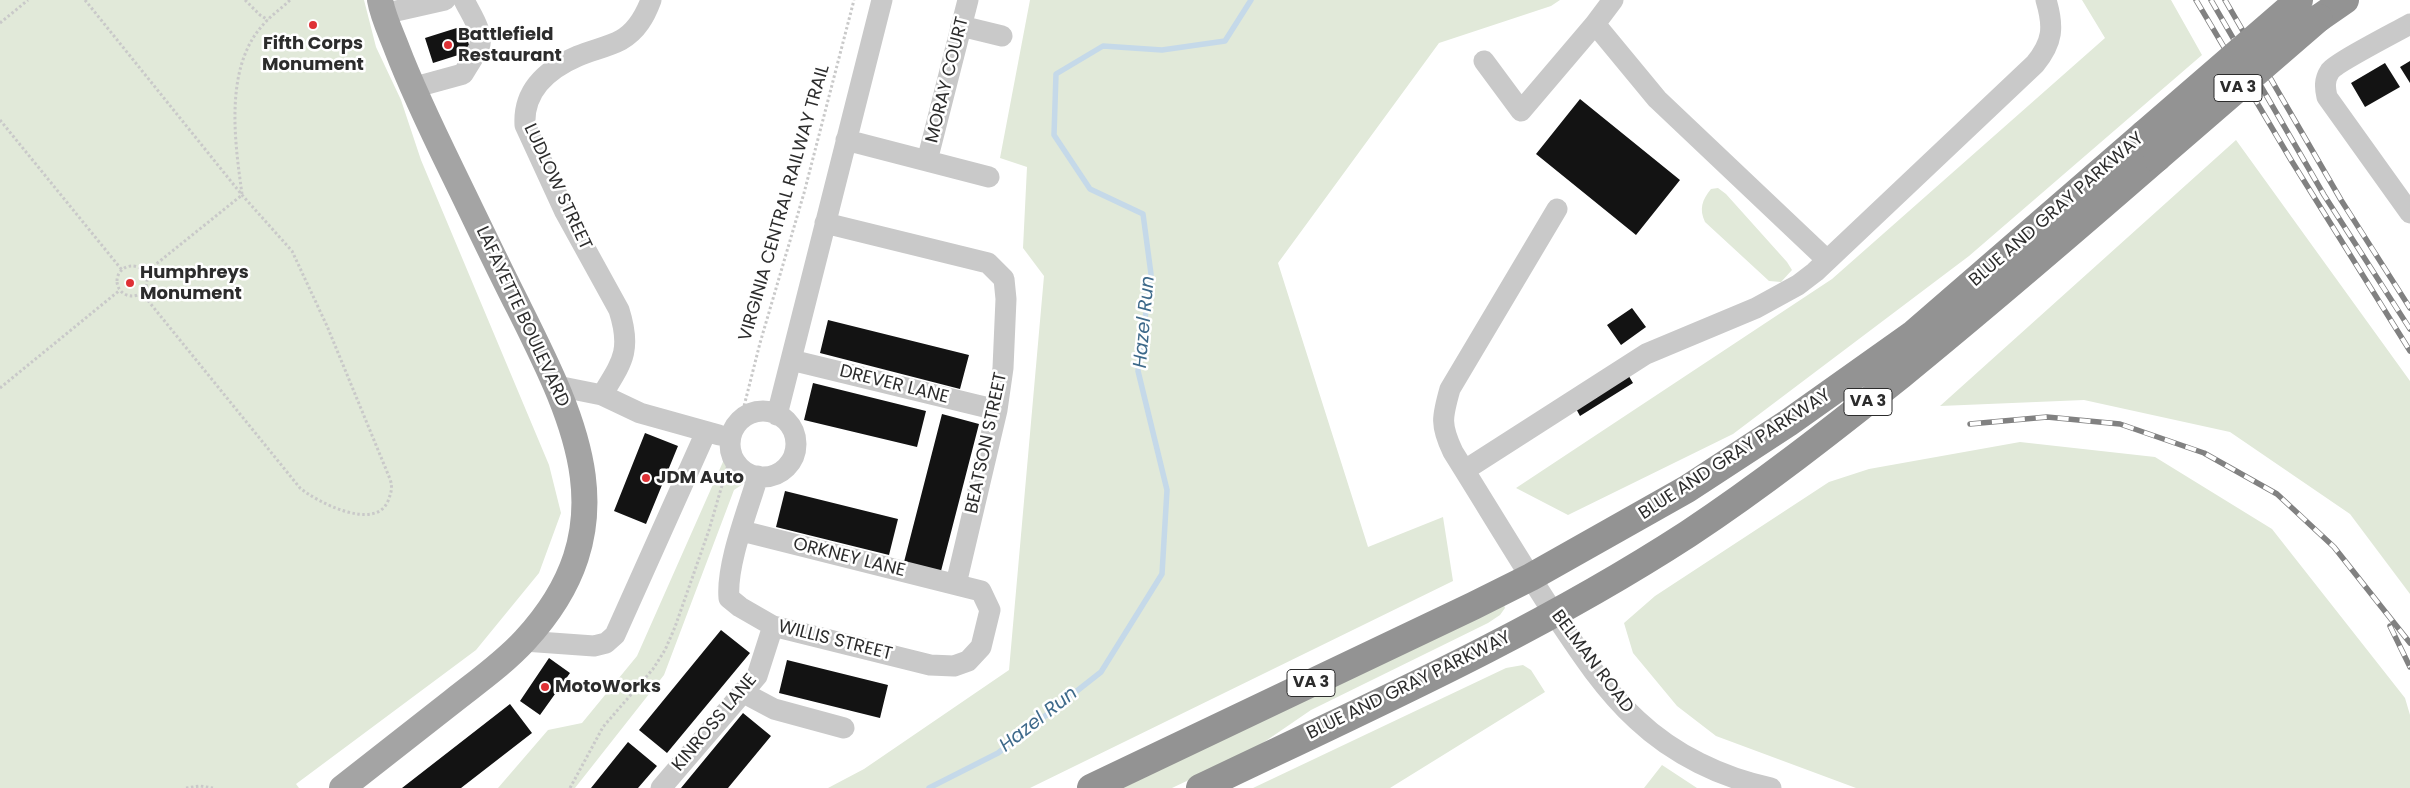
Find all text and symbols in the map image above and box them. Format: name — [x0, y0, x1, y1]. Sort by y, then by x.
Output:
street label: MORAY COURT — [922, 15, 974, 145]
marker: Fifth Corps Monument — [307, 19, 319, 31]
place label: Battlefield Restaurant — [458, 24, 562, 66]
place label: Fifth Corps Monument — [262, 33, 364, 76]
marker: Battlefield Restaurant — [442, 39, 454, 51]
street label: VIRGINIA CENTRAL RAILWAY TRAIL — [735, 62, 835, 344]
road number: VA 3 — [2214, 75, 2262, 102]
street label: LUDLOW STREET — [518, 121, 596, 253]
street label: BLUE AND GRAY PARKWAY — [1965, 128, 2149, 292]
street label: LAFAYETTE BOULEVARD — [471, 223, 573, 411]
place label: Humphreys Monument — [140, 262, 249, 304]
water label: Hazel Run — [1130, 275, 1160, 369]
marker: Humphreys Monument — [124, 277, 136, 289]
street label: DREVER LANE — [837, 361, 951, 409]
street label: BEATSON STREET — [961, 370, 1013, 516]
street label: BLUE AND GRAY PARKWAY — [1635, 385, 1835, 525]
road number: VA 3 — [1844, 388, 1892, 416]
place label: JDM Auto — [656, 467, 744, 489]
marker: JDM Auto — [640, 472, 652, 484]
street label: ORKNEY LANE — [791, 534, 907, 582]
street label: BELMAN ROAD — [1546, 606, 1638, 718]
street label: WILLIS STREET — [776, 616, 894, 666]
street label: BLUE AND GRAY PARKWAY — [1304, 627, 1514, 745]
street label: KINROSS LANE — [668, 670, 762, 776]
road number: VA 3 — [1287, 670, 1335, 696]
place label: MotoWorks — [555, 676, 661, 698]
marker: MotoWorks — [539, 681, 551, 693]
water label: Hazel Run — [995, 683, 1083, 757]

